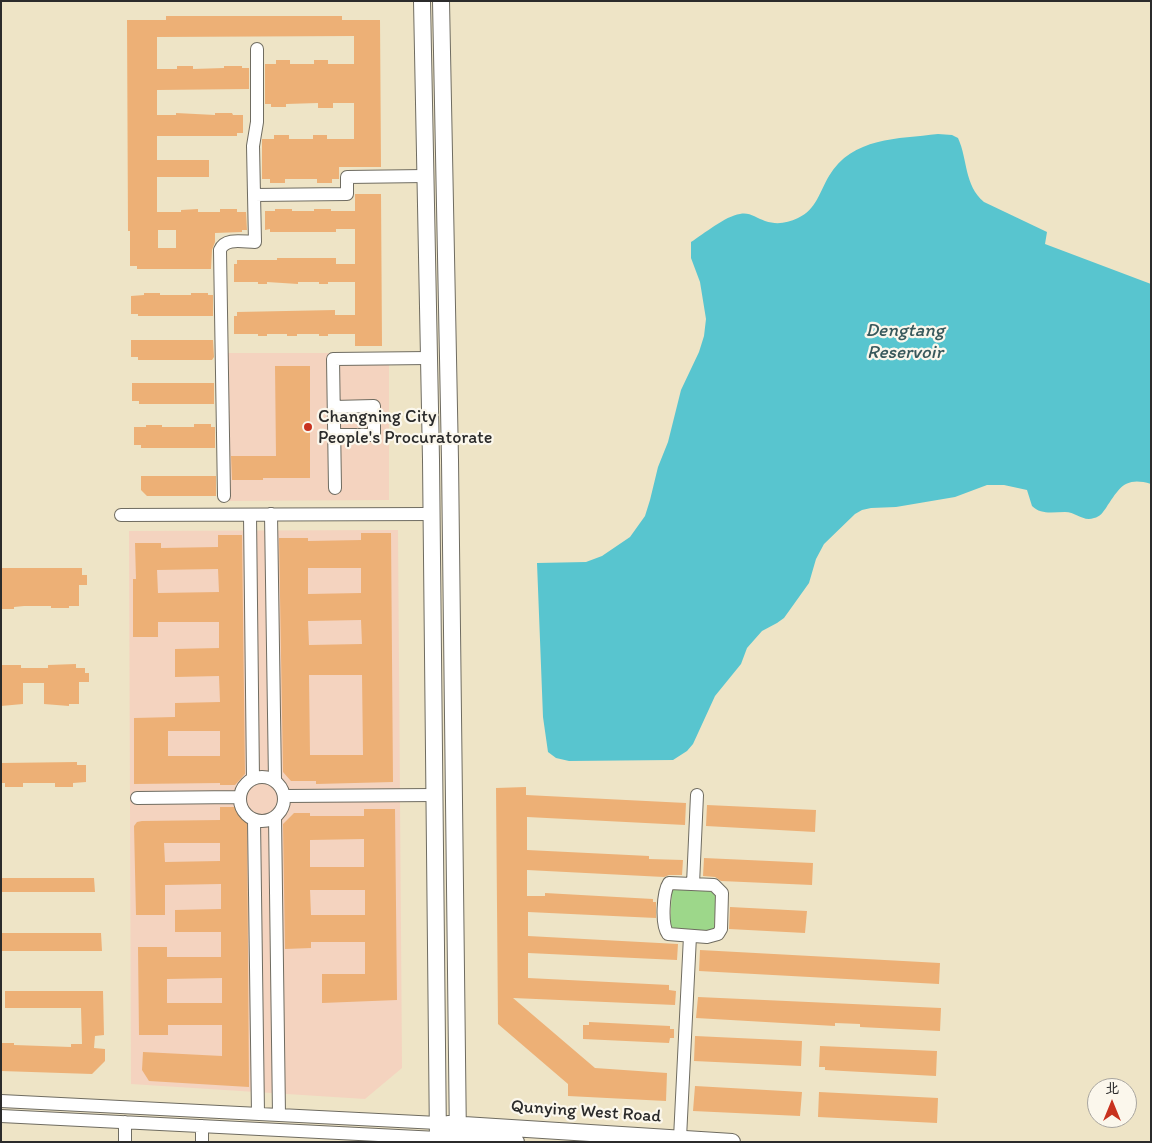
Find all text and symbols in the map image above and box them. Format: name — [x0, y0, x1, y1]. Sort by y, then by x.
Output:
water label: Dengtang Reservoir — [866, 320, 944, 364]
place label: Changning City People's Procuratorate — [318, 406, 492, 448]
marker: Changning City People's Procuratorate — [302, 421, 314, 433]
north arrow — [1087, 1078, 1137, 1128]
text: 北 — [1105, 1080, 1119, 1097]
street label: Qunying West Road — [510, 1096, 662, 1128]

